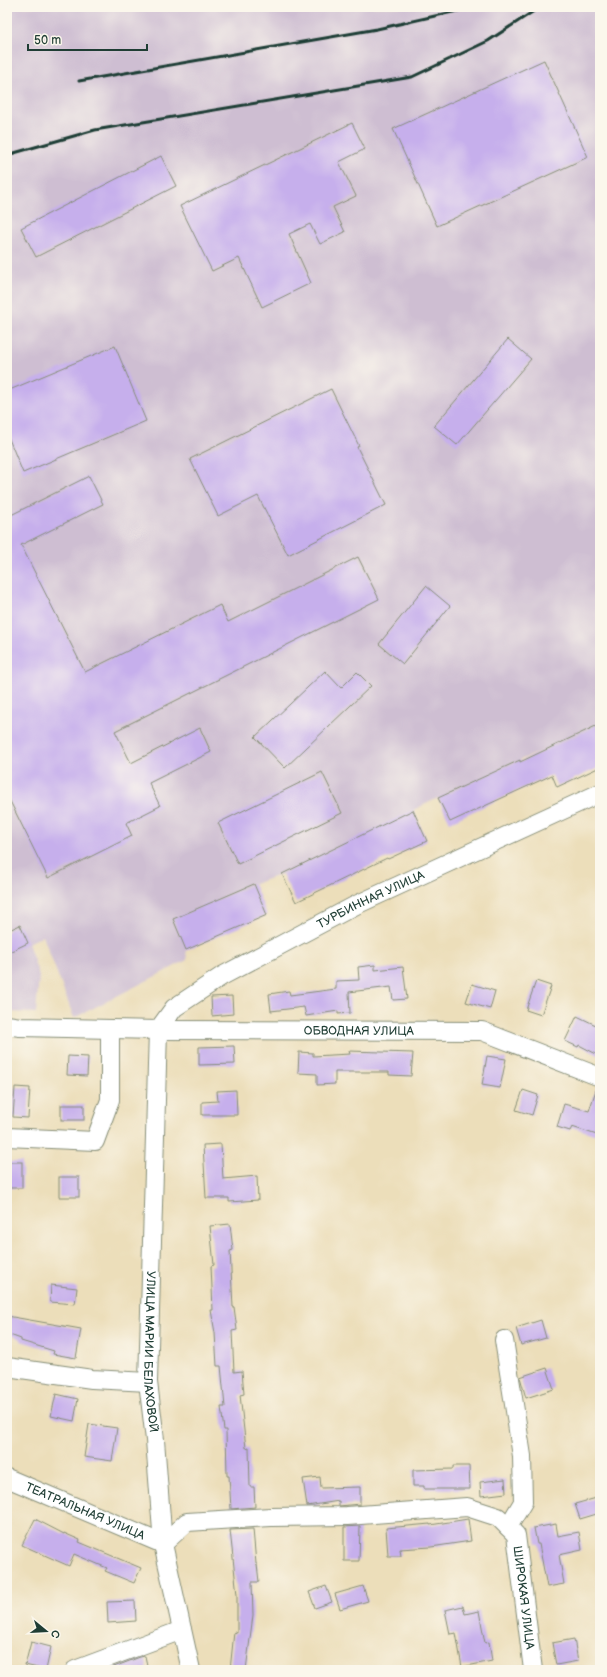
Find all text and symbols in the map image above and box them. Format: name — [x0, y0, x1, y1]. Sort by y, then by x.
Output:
scale bar — [28, 26, 147, 52]
text: 50 m — [34, 33, 61, 48]
street label: ТУРБИННАЯ УЛИЦА — [314, 867, 427, 932]
street label: ОБВОДНАЯ УЛИЦА — [304, 1023, 415, 1038]
street label: УЛИЦА МАРИИ БЕЛАХОВОЙ — [140, 1271, 162, 1433]
street label: ТЕАТРАЛЬНАЯ УЛИЦА — [23, 1479, 148, 1543]
street label: ШИРОКАЯ УЛИЦА — [510, 1545, 538, 1651]
north arrow — [26, 1611, 66, 1651]
text: С — [48, 1628, 62, 1640]

